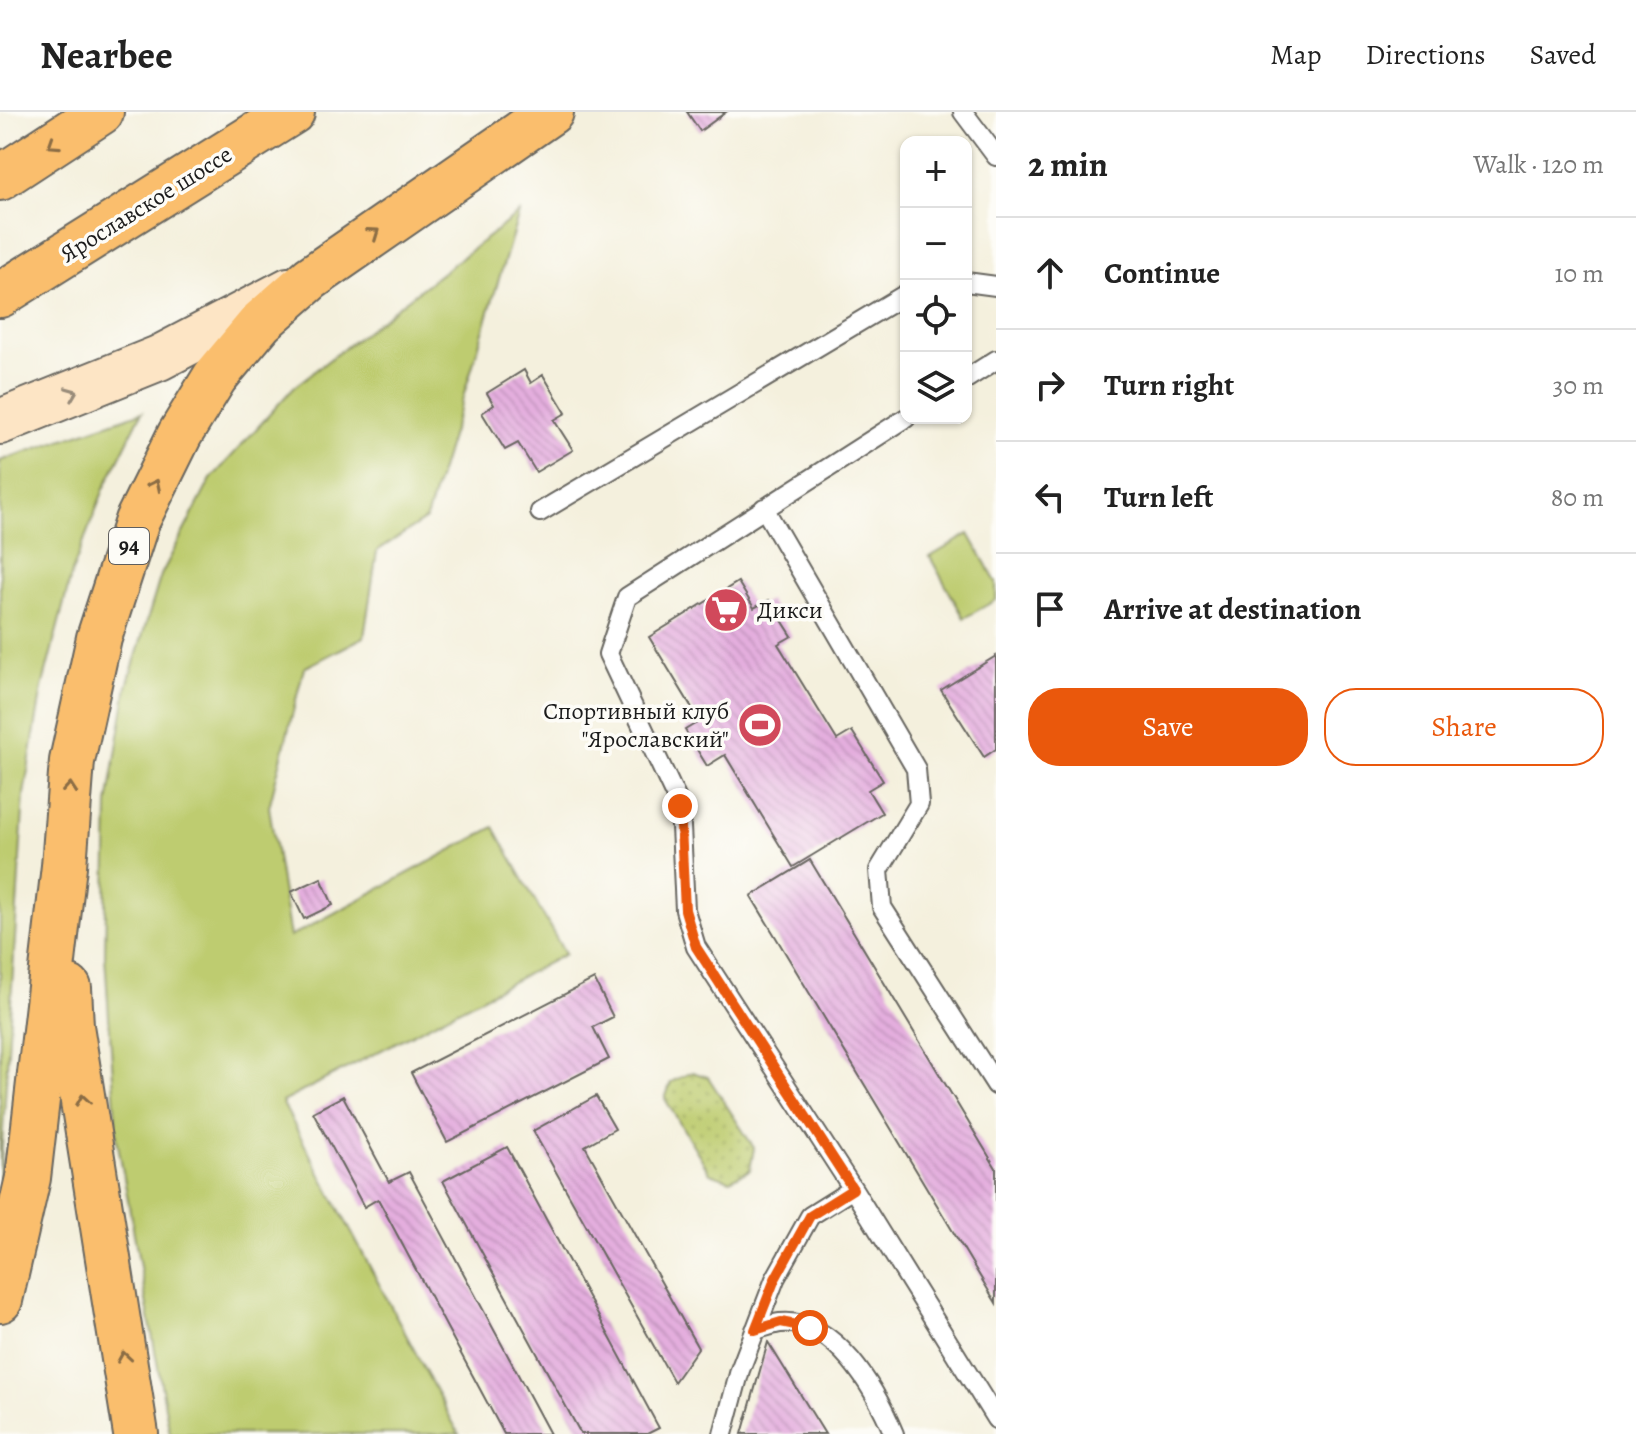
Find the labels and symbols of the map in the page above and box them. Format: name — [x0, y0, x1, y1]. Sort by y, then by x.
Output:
one-way arrow — [48, 134, 62, 149]
street label: Ярославское шоссе — [54, 138, 238, 270]
one-way arrow — [366, 228, 380, 243]
one-way arrow — [65, 386, 79, 403]
one-way arrow — [145, 478, 160, 493]
road number: 94 — [109, 528, 149, 564]
supermarket icon: Дикси — [702, 586, 750, 634]
place label: Дикси — [757, 594, 823, 626]
place label: Спортивный клуб "Ярославский" — [543, 695, 729, 755]
sports icon: Спортивный клуб "Ярославский" — [736, 701, 784, 749]
one-way arrow — [61, 781, 78, 794]
route end — [662, 788, 698, 824]
one-way arrow — [75, 1093, 92, 1107]
route start — [792, 1310, 828, 1346]
one-way arrow — [116, 1350, 133, 1364]

